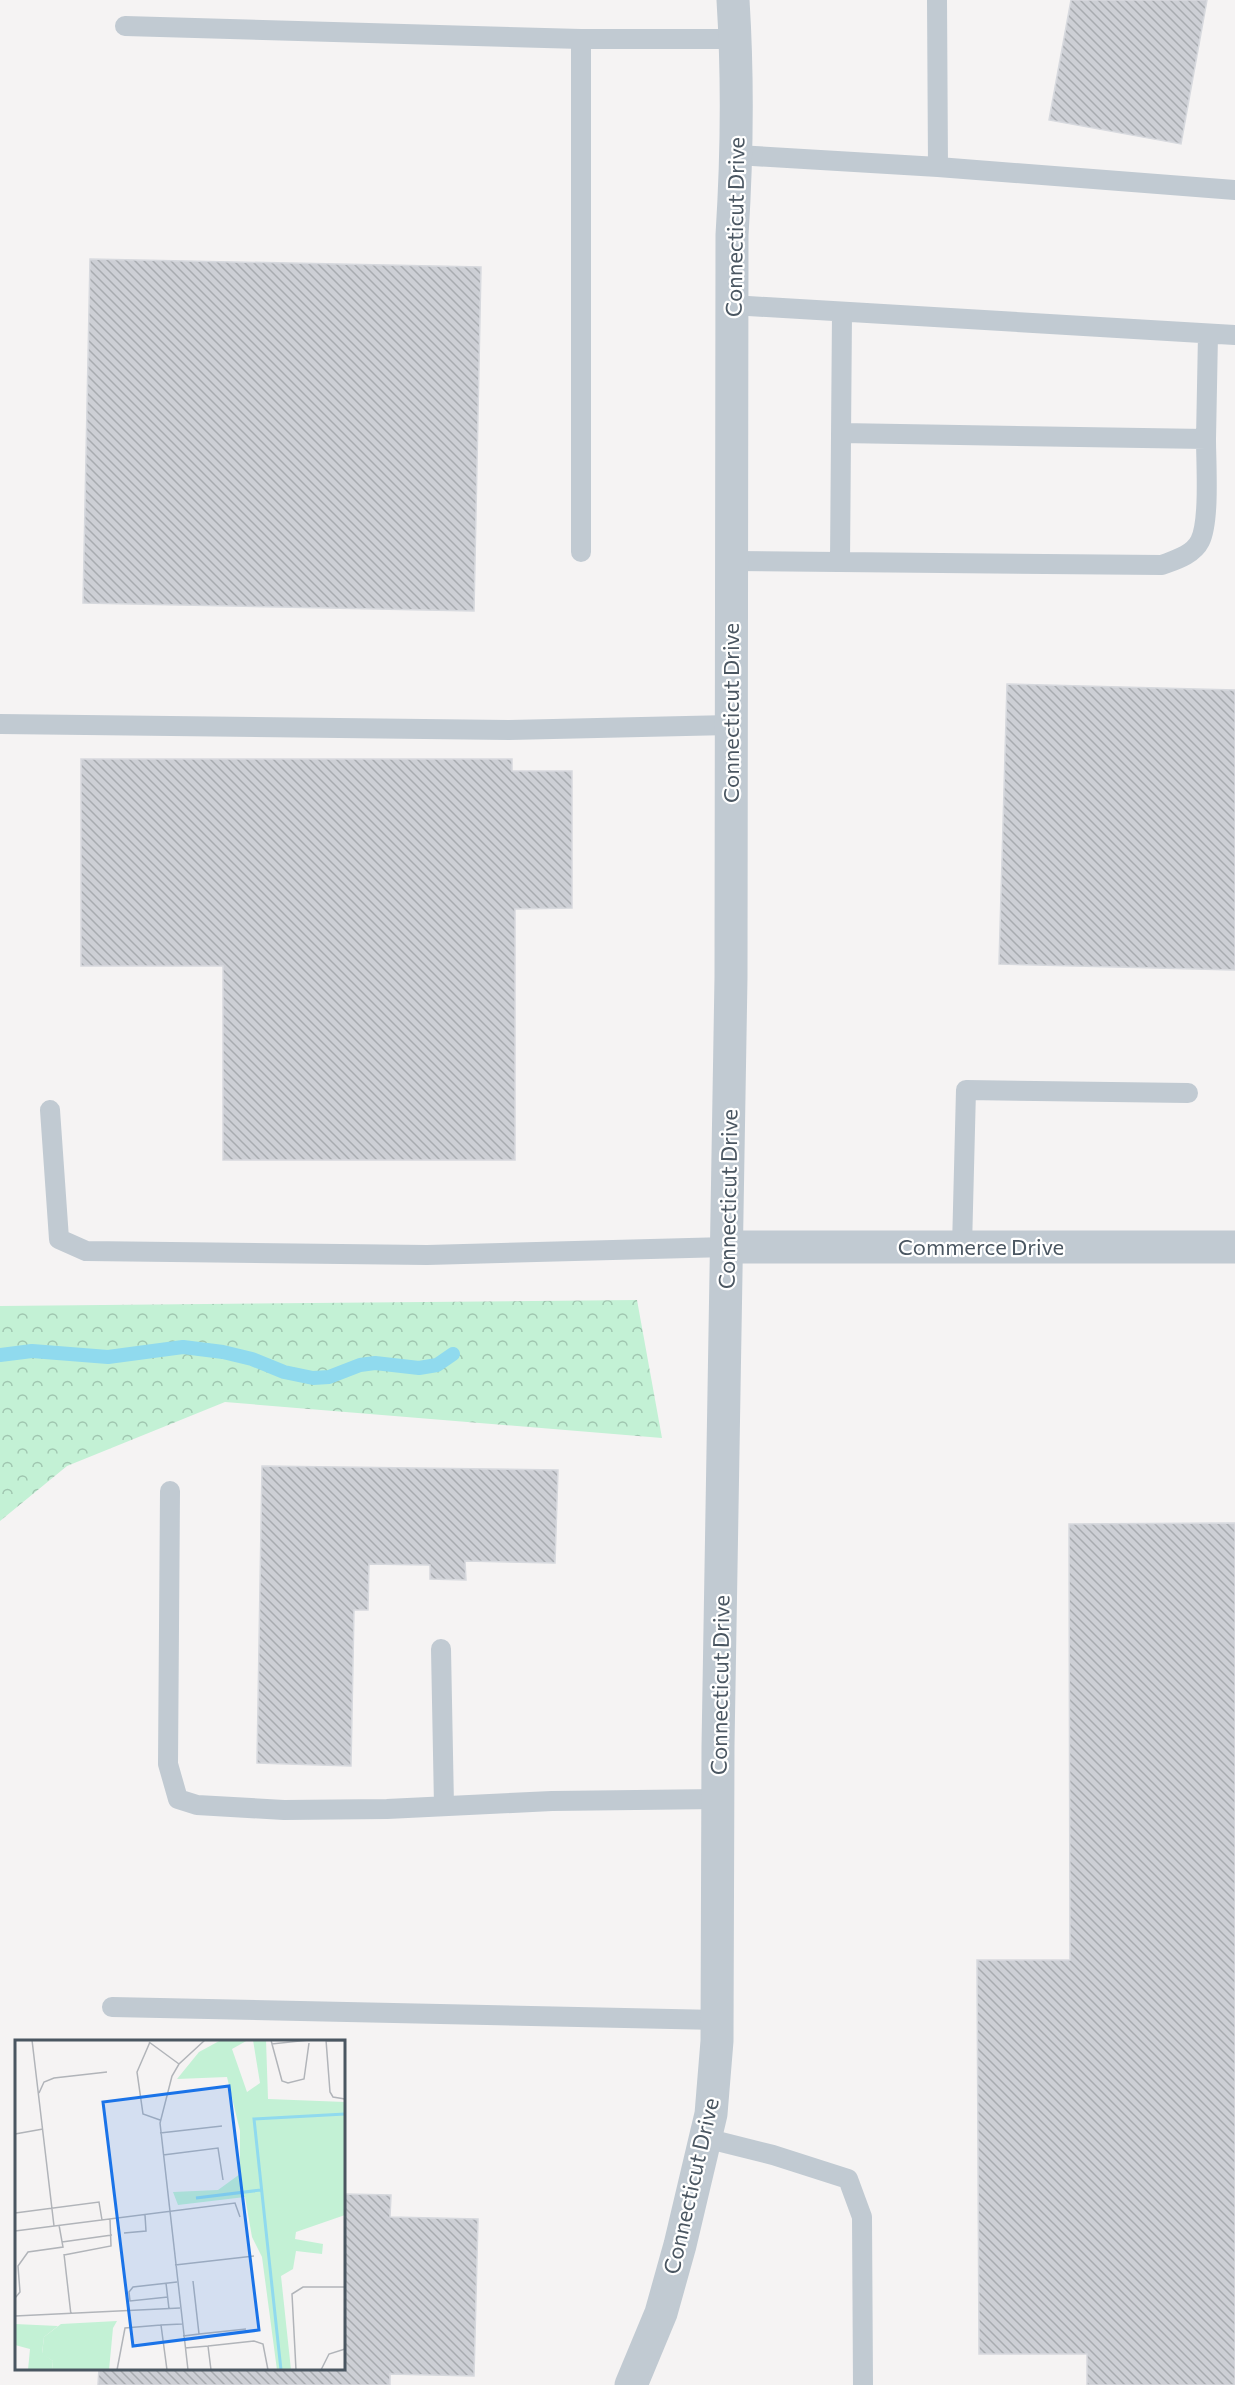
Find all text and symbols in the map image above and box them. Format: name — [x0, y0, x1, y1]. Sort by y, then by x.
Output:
street label: Connecticut Drive — [719, 137, 750, 317]
street label: Connecticut Drive — [717, 623, 744, 803]
street label: Connecticut Drive — [712, 1109, 743, 1289]
street label: Commerce Drive — [898, 1233, 1064, 1260]
street label: Connecticut Drive — [704, 1595, 735, 1775]
inset map — [15, 2040, 345, 2370]
street label: Connecticut Drive — [657, 2095, 724, 2277]

